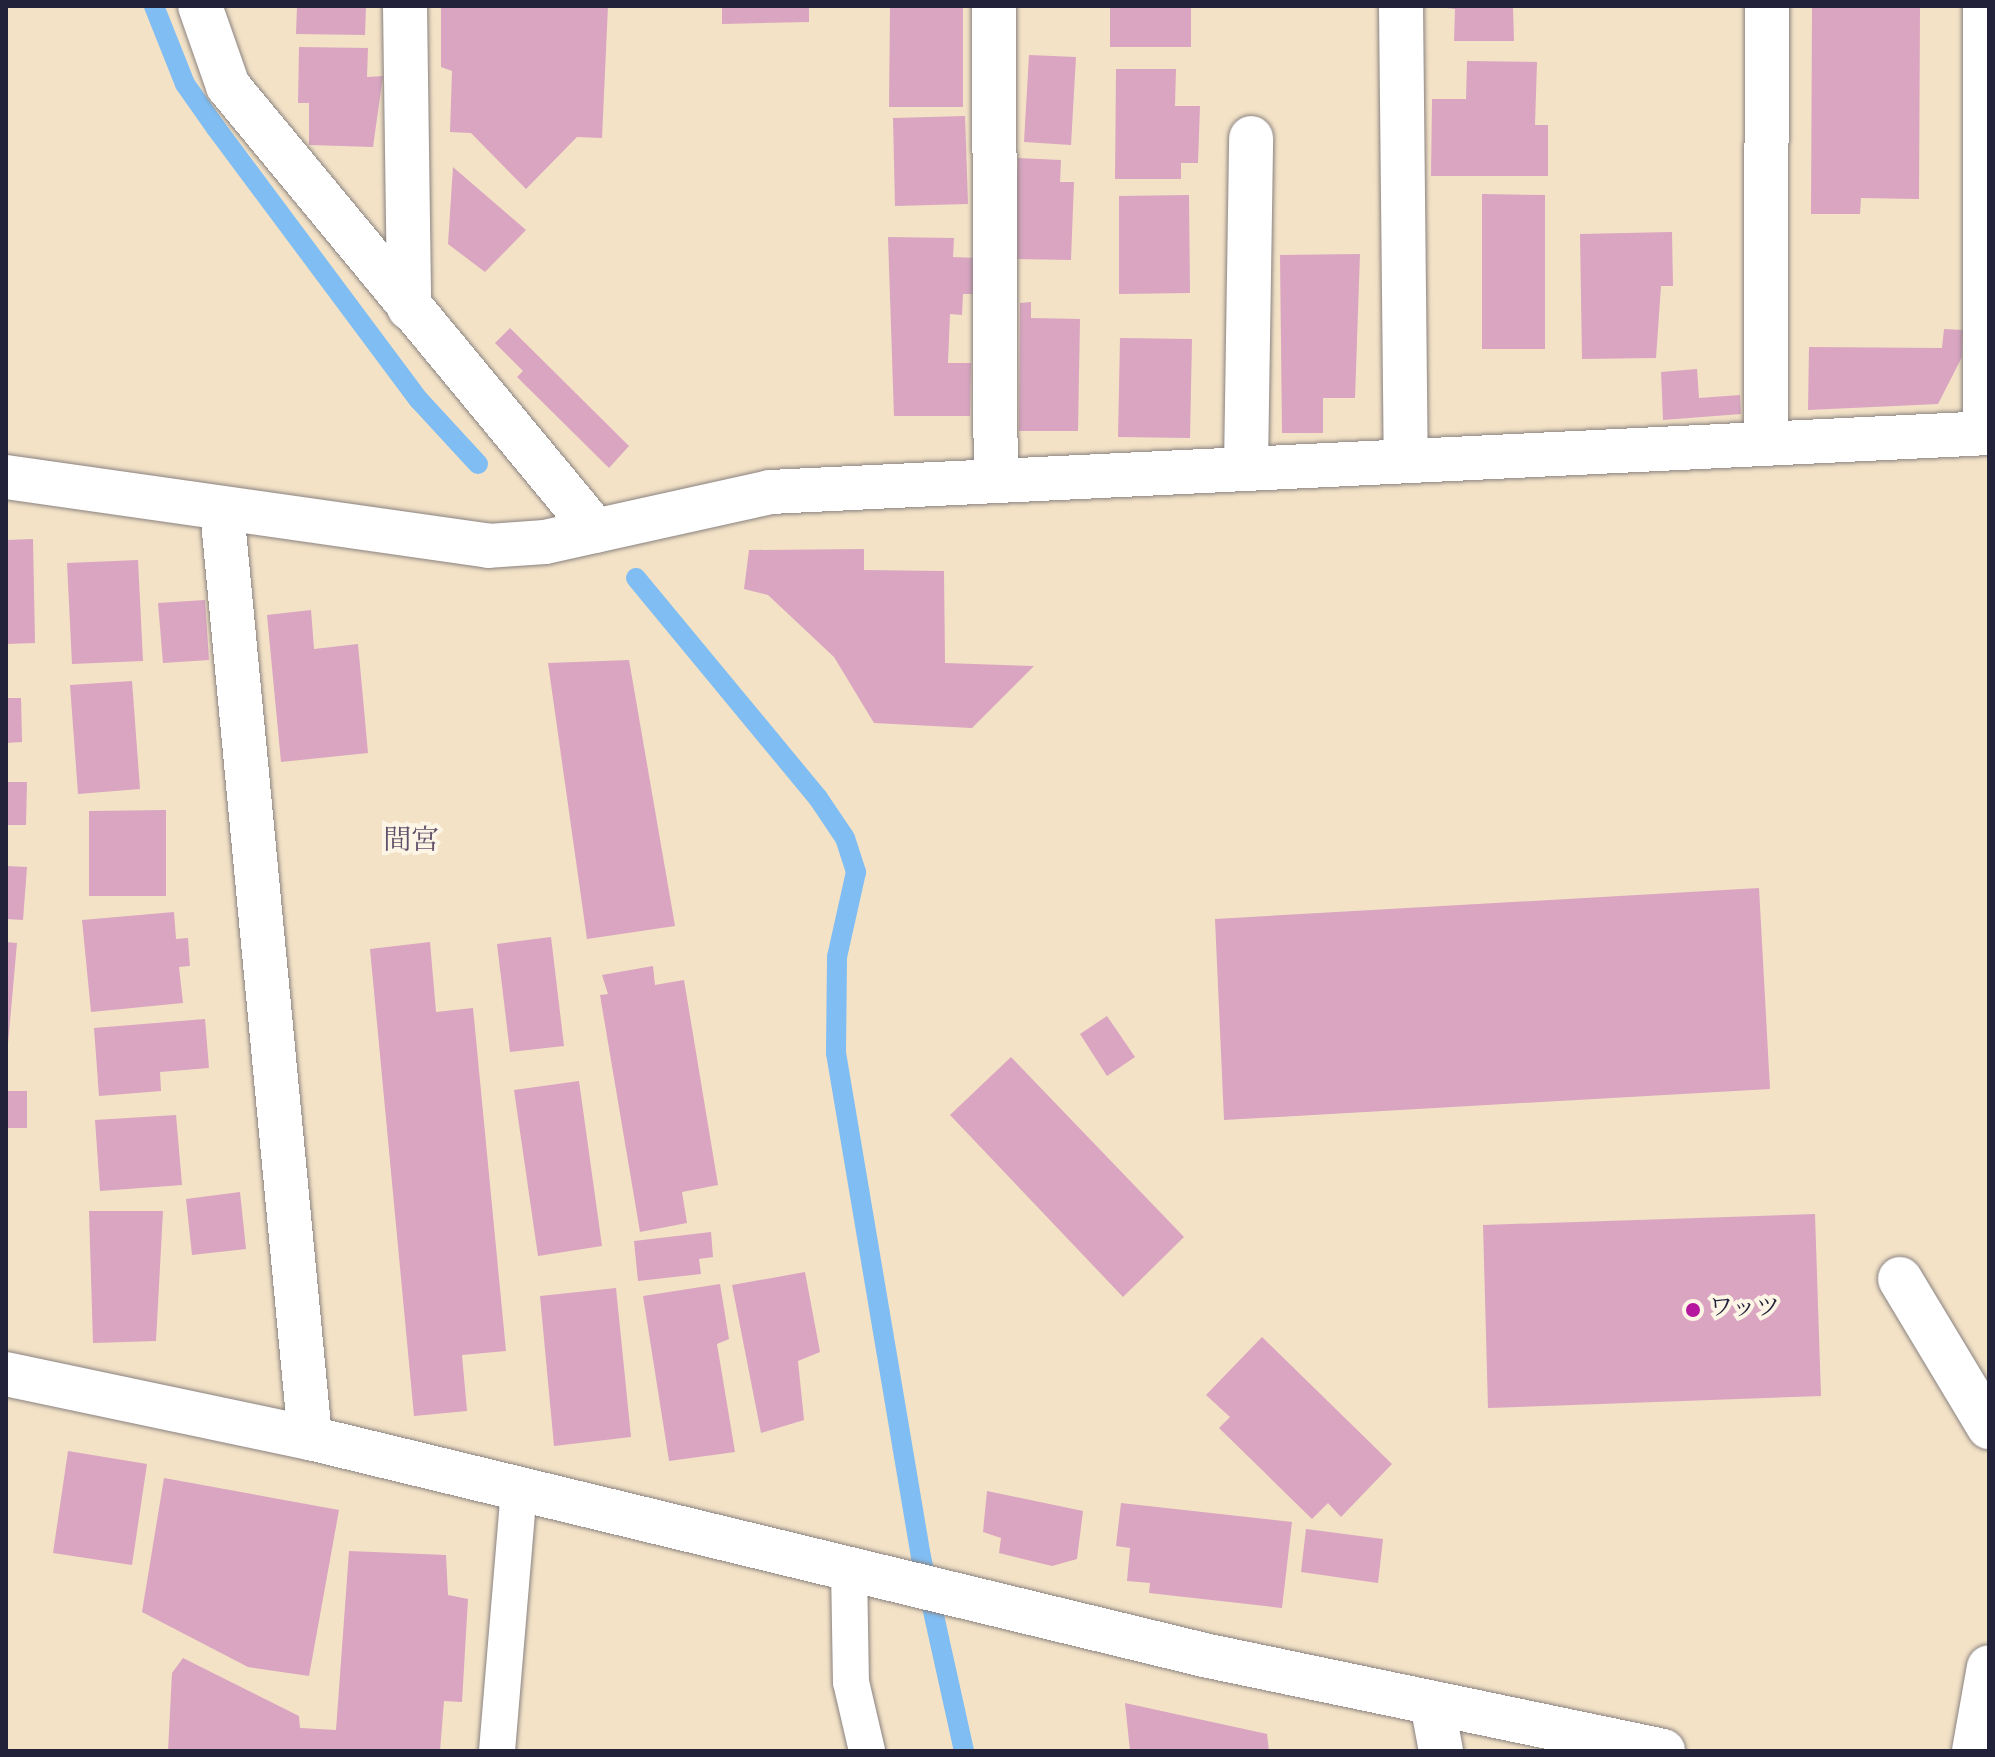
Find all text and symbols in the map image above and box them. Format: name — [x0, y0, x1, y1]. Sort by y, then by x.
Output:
district label: 間宮 — [383, 825, 439, 859]
place label: ワッツ — [1709, 1296, 1781, 1324]
marker: ワッツ — [1684, 1301, 1702, 1319]

